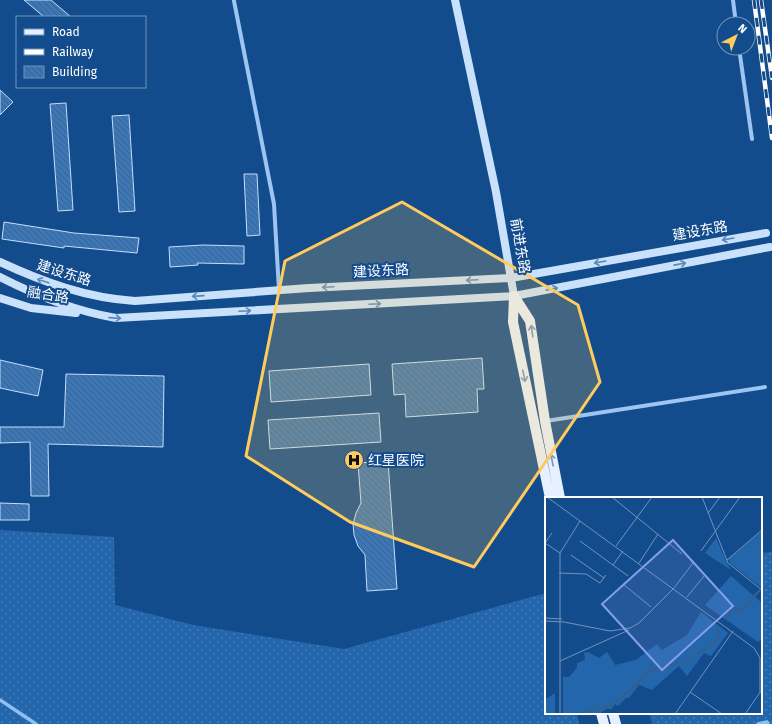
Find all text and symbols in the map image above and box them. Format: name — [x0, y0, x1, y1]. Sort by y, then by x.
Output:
legend — [16, 16, 146, 88]
north arrow — [716, 16, 756, 56]
text: N — [735, 22, 749, 36]
text: Road — [52, 25, 80, 39]
text: Railway — [52, 45, 93, 59]
text: Building — [52, 65, 98, 79]
street label: 前进东路 — [507, 217, 533, 275]
street label: 建设东路 — [671, 218, 729, 244]
one-way arrow — [722, 236, 735, 244]
street label: 建设东路 — [35, 257, 93, 289]
one-way arrow — [594, 258, 607, 266]
one-way arrow — [673, 260, 686, 268]
street label: 建设东路 — [353, 261, 409, 281]
one-way arrow — [37, 276, 49, 284]
one-way arrow — [466, 276, 479, 283]
street label: 融合路 — [26, 283, 70, 307]
one-way arrow — [322, 283, 335, 291]
one-way arrow — [545, 285, 558, 293]
one-way arrow — [192, 293, 205, 300]
one-way arrow — [368, 300, 381, 308]
one-way arrow — [238, 308, 251, 315]
one-way arrow — [108, 314, 121, 321]
one-way arrow — [528, 325, 536, 338]
one-way arrow — [521, 369, 529, 382]
hospital icon: 红星医院 — [343, 449, 365, 471]
place label: 红星医院 — [368, 452, 424, 469]
one-way arrow — [548, 454, 556, 467]
inset map — [545, 497, 762, 714]

